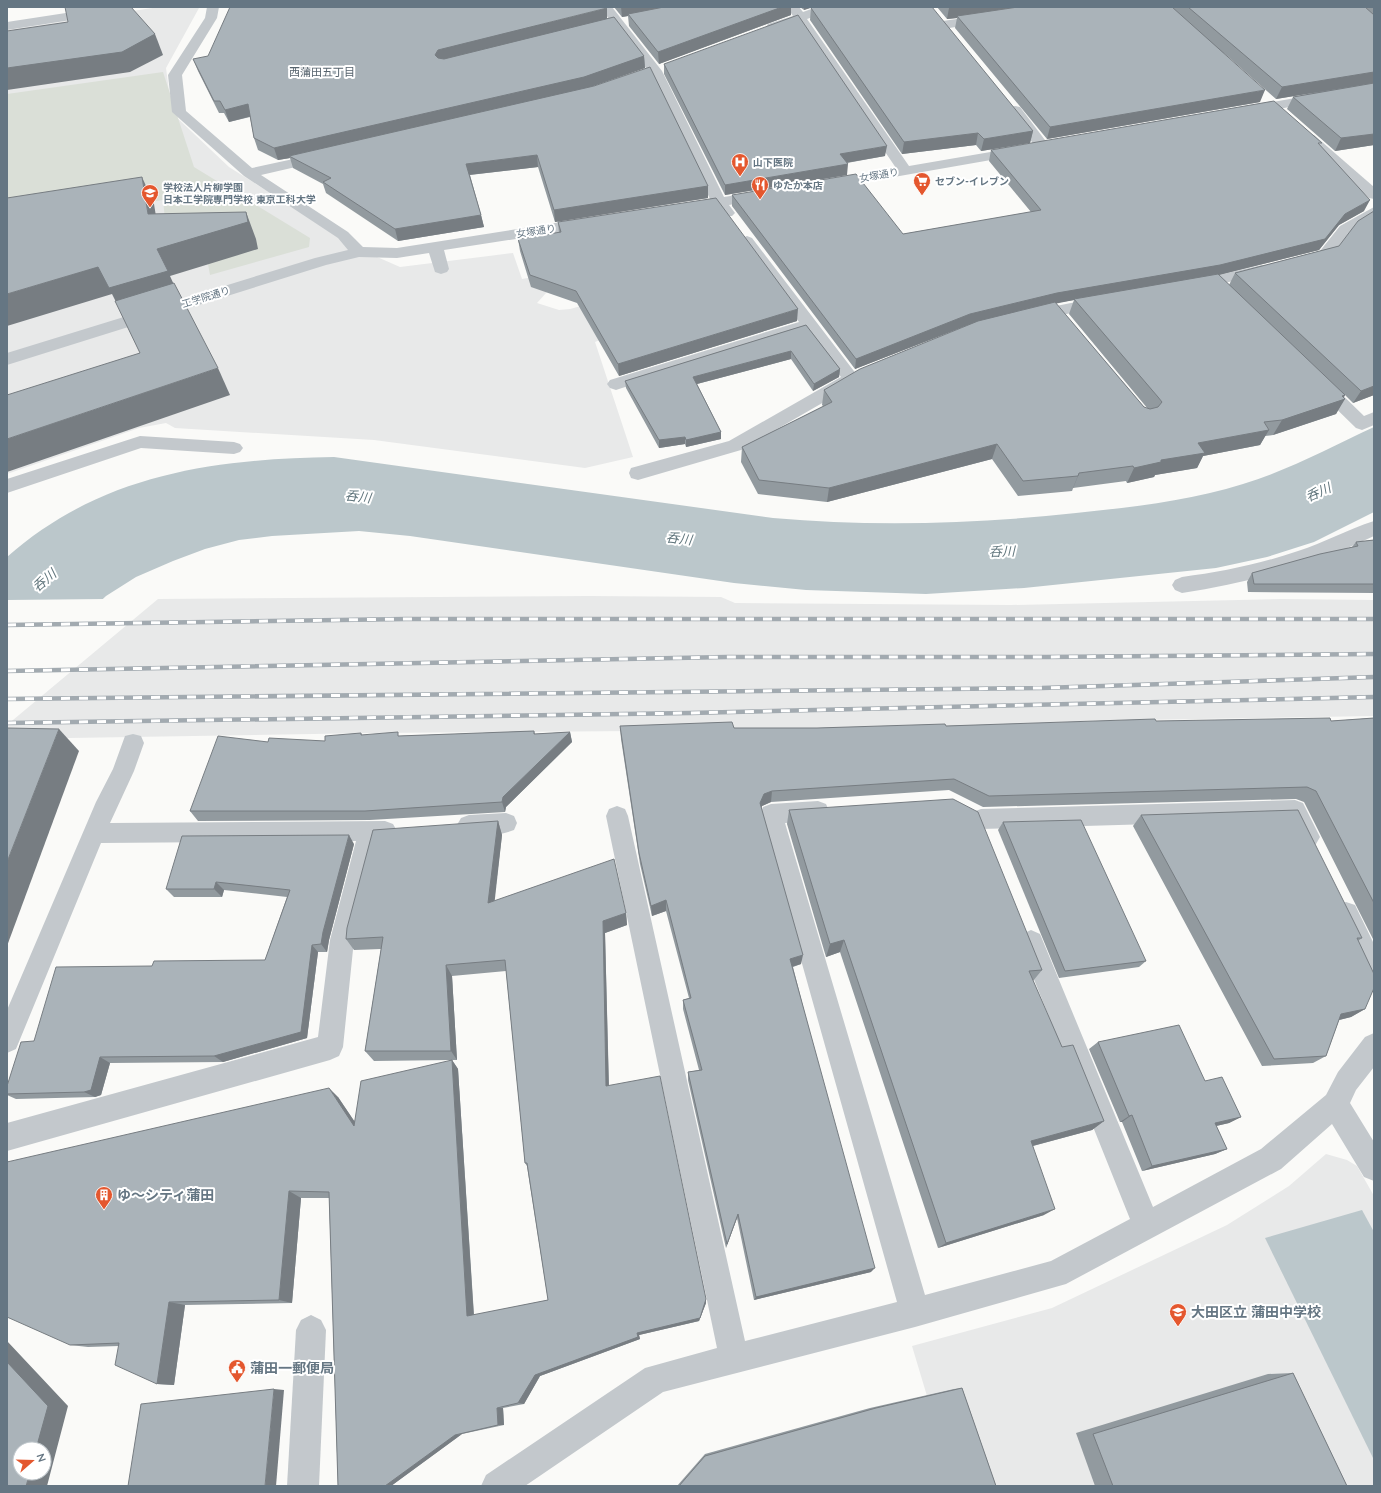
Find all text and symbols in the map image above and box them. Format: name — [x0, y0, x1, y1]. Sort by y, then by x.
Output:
district label: 西蒲田五丁目 — [289, 65, 355, 79]
hospital icon: 山下医院 — [730, 152, 750, 177]
place label: 山下医院 — [753, 156, 793, 169]
street label: 女塚通り — [858, 165, 900, 185]
supermarket icon: セブン-イレブン — [912, 171, 932, 196]
restaurant icon: ゆたか本店 — [750, 175, 770, 200]
place label: セブン-イレブン — [935, 175, 1009, 188]
place label: ゆたか本店 — [773, 179, 823, 192]
place label: 学校法人片柳学園 日本工学院専門学校 東京工科大学 — [163, 181, 316, 206]
school or university icon: 学校法人片柳学園 日本工学院専門学校 東京工科大学 — [140, 183, 160, 208]
street label: 女塚通り — [515, 221, 557, 241]
street label: 工学院通り — [180, 283, 232, 311]
water label: 呑川 — [1303, 479, 1335, 505]
water label: 呑川 — [344, 486, 374, 506]
water label: 呑川 — [665, 528, 695, 548]
water label: 呑川 — [989, 543, 1017, 559]
water label: 呑川 — [29, 564, 61, 594]
building icon: ゆ〜シティ蒲田 — [94, 1185, 114, 1210]
place label: ゆ〜シティ蒲田 — [117, 1186, 214, 1204]
school or university icon: 大田区立 蒲田中学校 — [1168, 1302, 1188, 1327]
place label: 大田区立 蒲田中学校 — [1191, 1303, 1321, 1321]
public building icon: 蒲田一郵便局 — [227, 1358, 247, 1383]
place label: 蒲田一郵便局 — [250, 1359, 334, 1377]
north arrow — [12, 1441, 52, 1481]
text: N — [33, 1451, 49, 1464]

